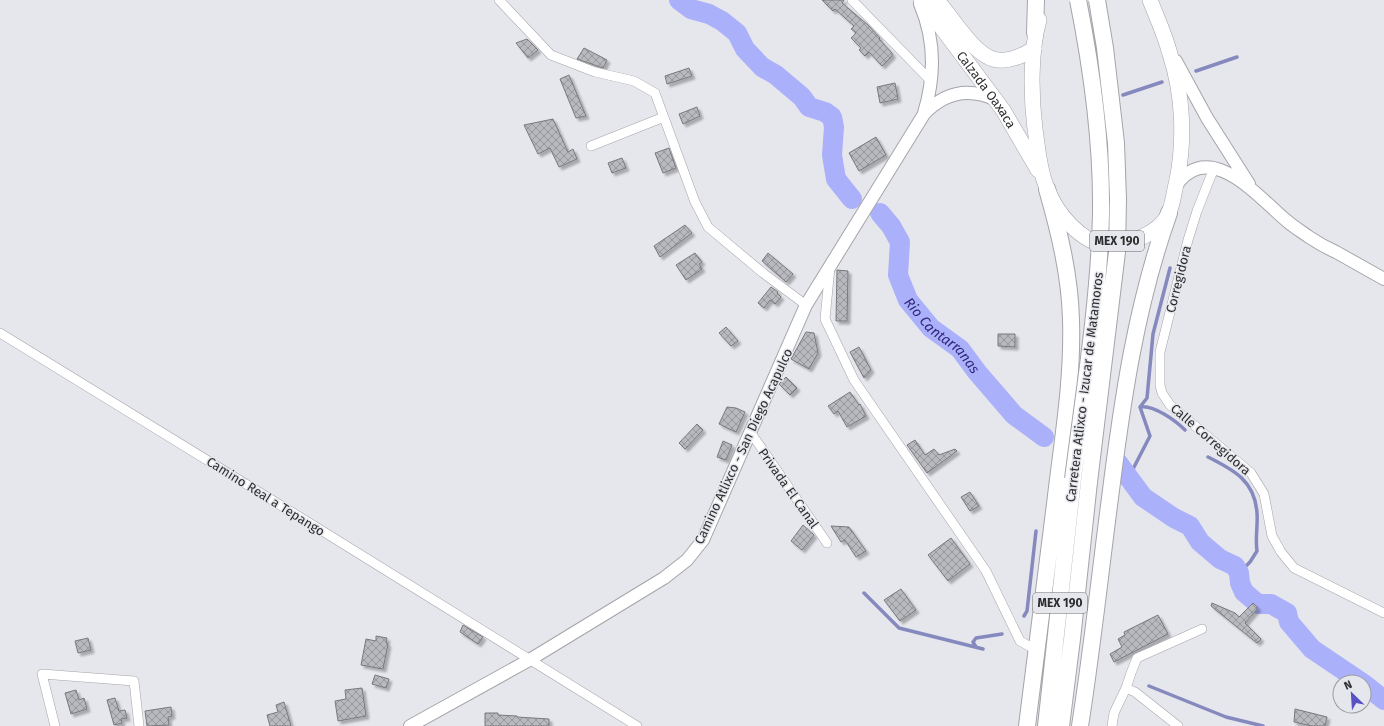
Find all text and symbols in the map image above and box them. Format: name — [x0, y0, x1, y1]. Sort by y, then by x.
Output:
street label: Calzada Oaxaca — [954, 48, 1019, 131]
road number: MEX 190 — [1090, 231, 1144, 251]
street label: Corregidora — [1163, 244, 1194, 314]
street label: Carretera Atlixco - Izucar de Matamoros — [1063, 271, 1106, 503]
water label: Rio Cantarranas — [900, 294, 983, 377]
street label: Camino Atlixco - San Diego Acapulco — [691, 346, 796, 546]
street label: Calle Corregidora — [1168, 401, 1254, 478]
street label: Privada El Canal — [755, 445, 822, 531]
street label: Camino Real a Tepango — [204, 454, 328, 539]
road number: MEX 190 — [1033, 593, 1087, 613]
north arrow — [1332, 674, 1372, 714]
text: N — [1342, 678, 1354, 693]

